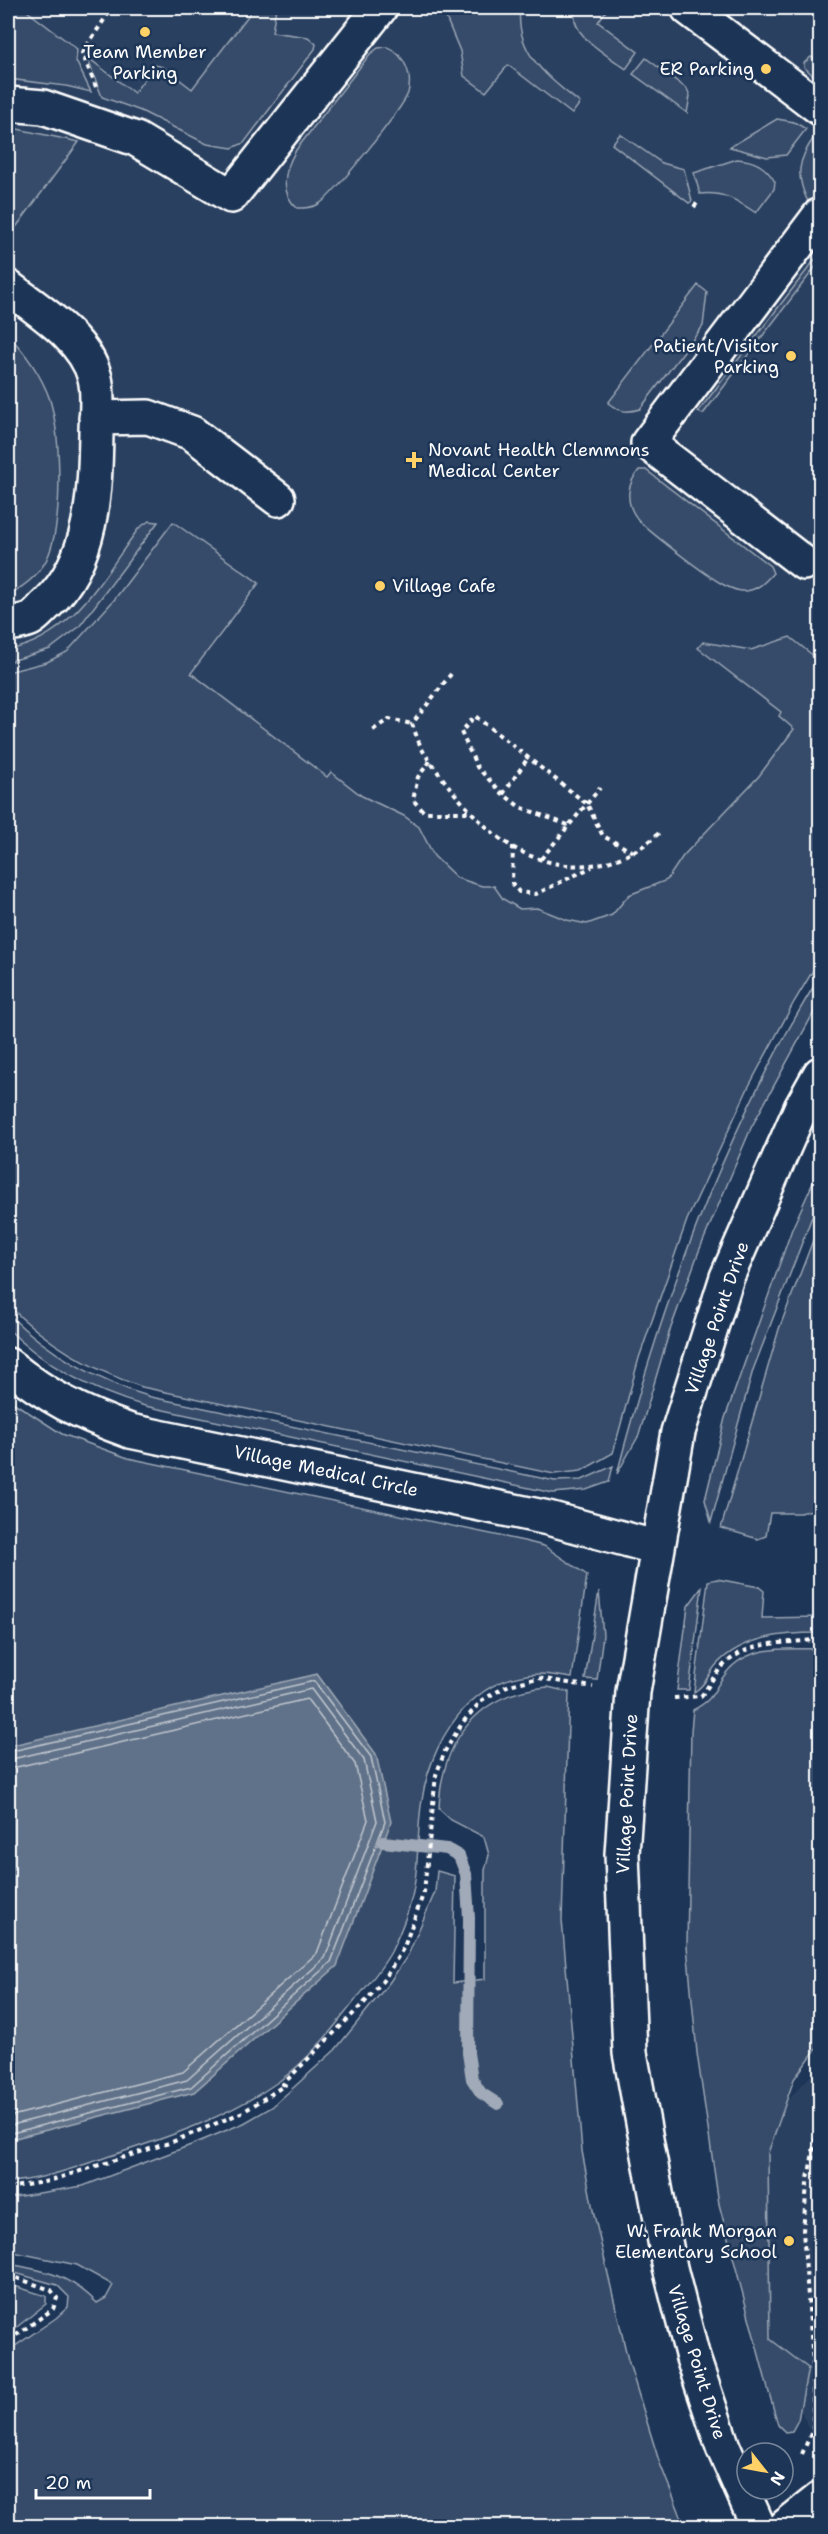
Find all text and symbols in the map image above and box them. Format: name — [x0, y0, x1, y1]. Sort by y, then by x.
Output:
marker: Team Member Parking — [138, 25, 152, 39]
place label: Team Member Parking — [83, 40, 207, 85]
place label: ER Parking — [659, 57, 754, 81]
marker: ER Parking — [759, 62, 773, 76]
place label: Patient/Visitor Parking — [653, 334, 779, 379]
marker: Patient/Visitor Parking — [784, 349, 798, 363]
place label: Novant Health Clemmons Medical Center — [428, 438, 650, 483]
marker: Novant Health Clemmons Medical Center — [405, 451, 423, 469]
place label: Village Cafe — [392, 574, 496, 598]
marker: Village Cafe — [373, 579, 387, 593]
street label: Village Point Drive — [680, 1238, 754, 1398]
street label: Village Medical Circle — [231, 1440, 421, 1502]
street label: Village Point Drive — [611, 1713, 643, 1875]
place label: W. Frank Morgan Elementary School — [615, 2219, 778, 2264]
marker: W. Frank Morgan Elementary School — [782, 2234, 796, 2248]
street label: Village Point Drive — [662, 2282, 732, 2442]
north arrow — [735, 2441, 795, 2501]
scale bar — [36, 2462, 150, 2500]
text: N — [765, 2468, 790, 2489]
text: 20 m — [45, 2471, 91, 2495]

